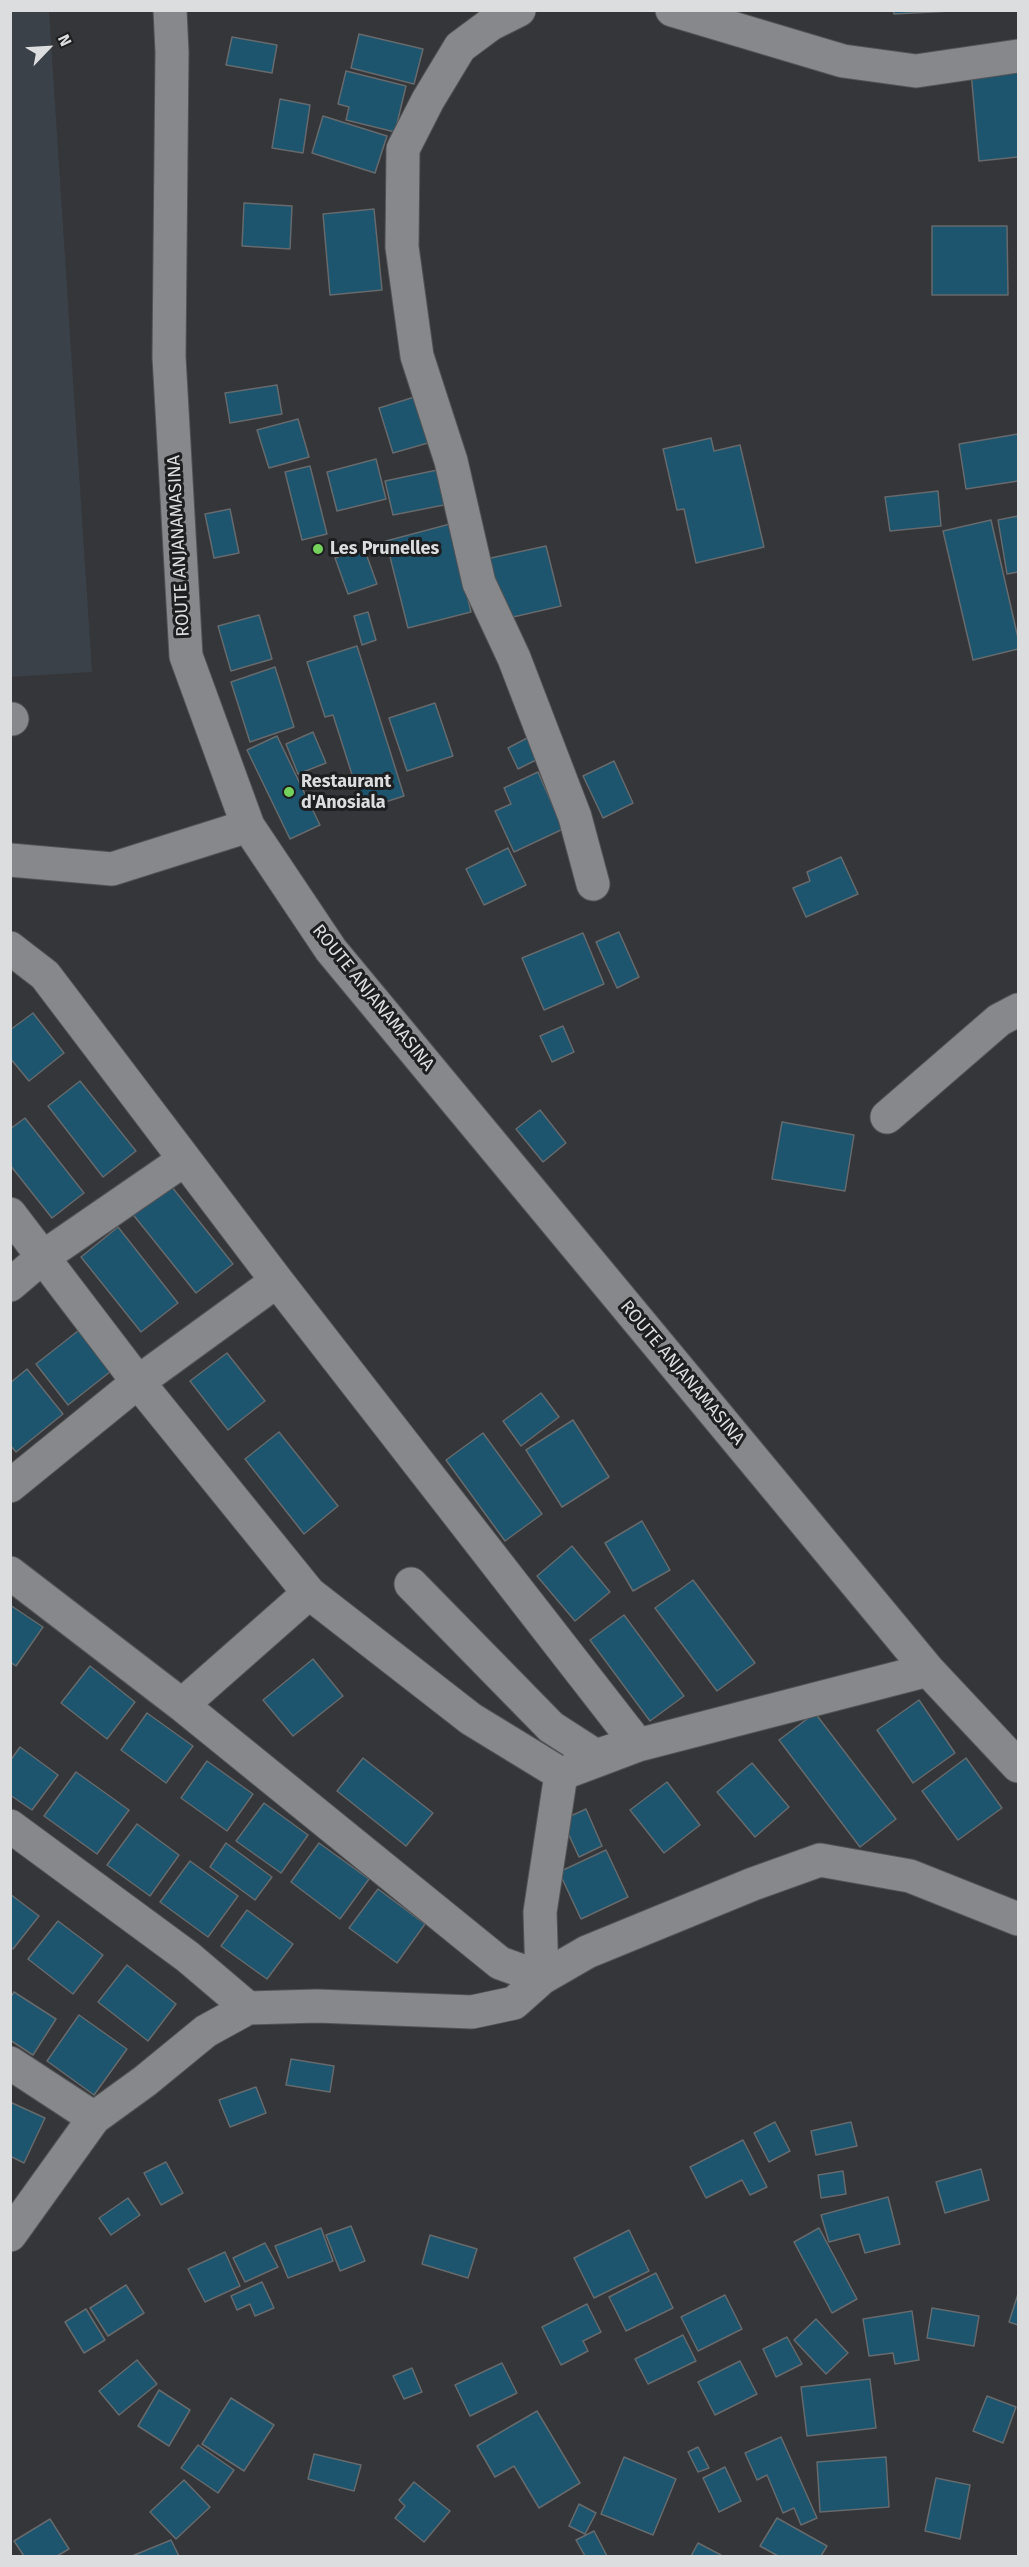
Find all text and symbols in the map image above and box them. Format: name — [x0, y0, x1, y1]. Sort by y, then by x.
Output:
north arrow — [18, 18, 78, 78]
text: N — [54, 31, 76, 49]
street label: ROUTE ANJANAMASINA — [163, 455, 195, 637]
place label: Les Prunelles — [330, 538, 439, 560]
marker: Les Prunelles — [311, 542, 325, 556]
place label: Restaurant d'Anosiala — [301, 771, 391, 814]
marker: Restaurant d'Anosiala — [282, 785, 296, 799]
street label: ROUTE ANJANAMASINA — [307, 921, 439, 1075]
street label: ROUTE ANJANAMASINA — [615, 1296, 749, 1450]

